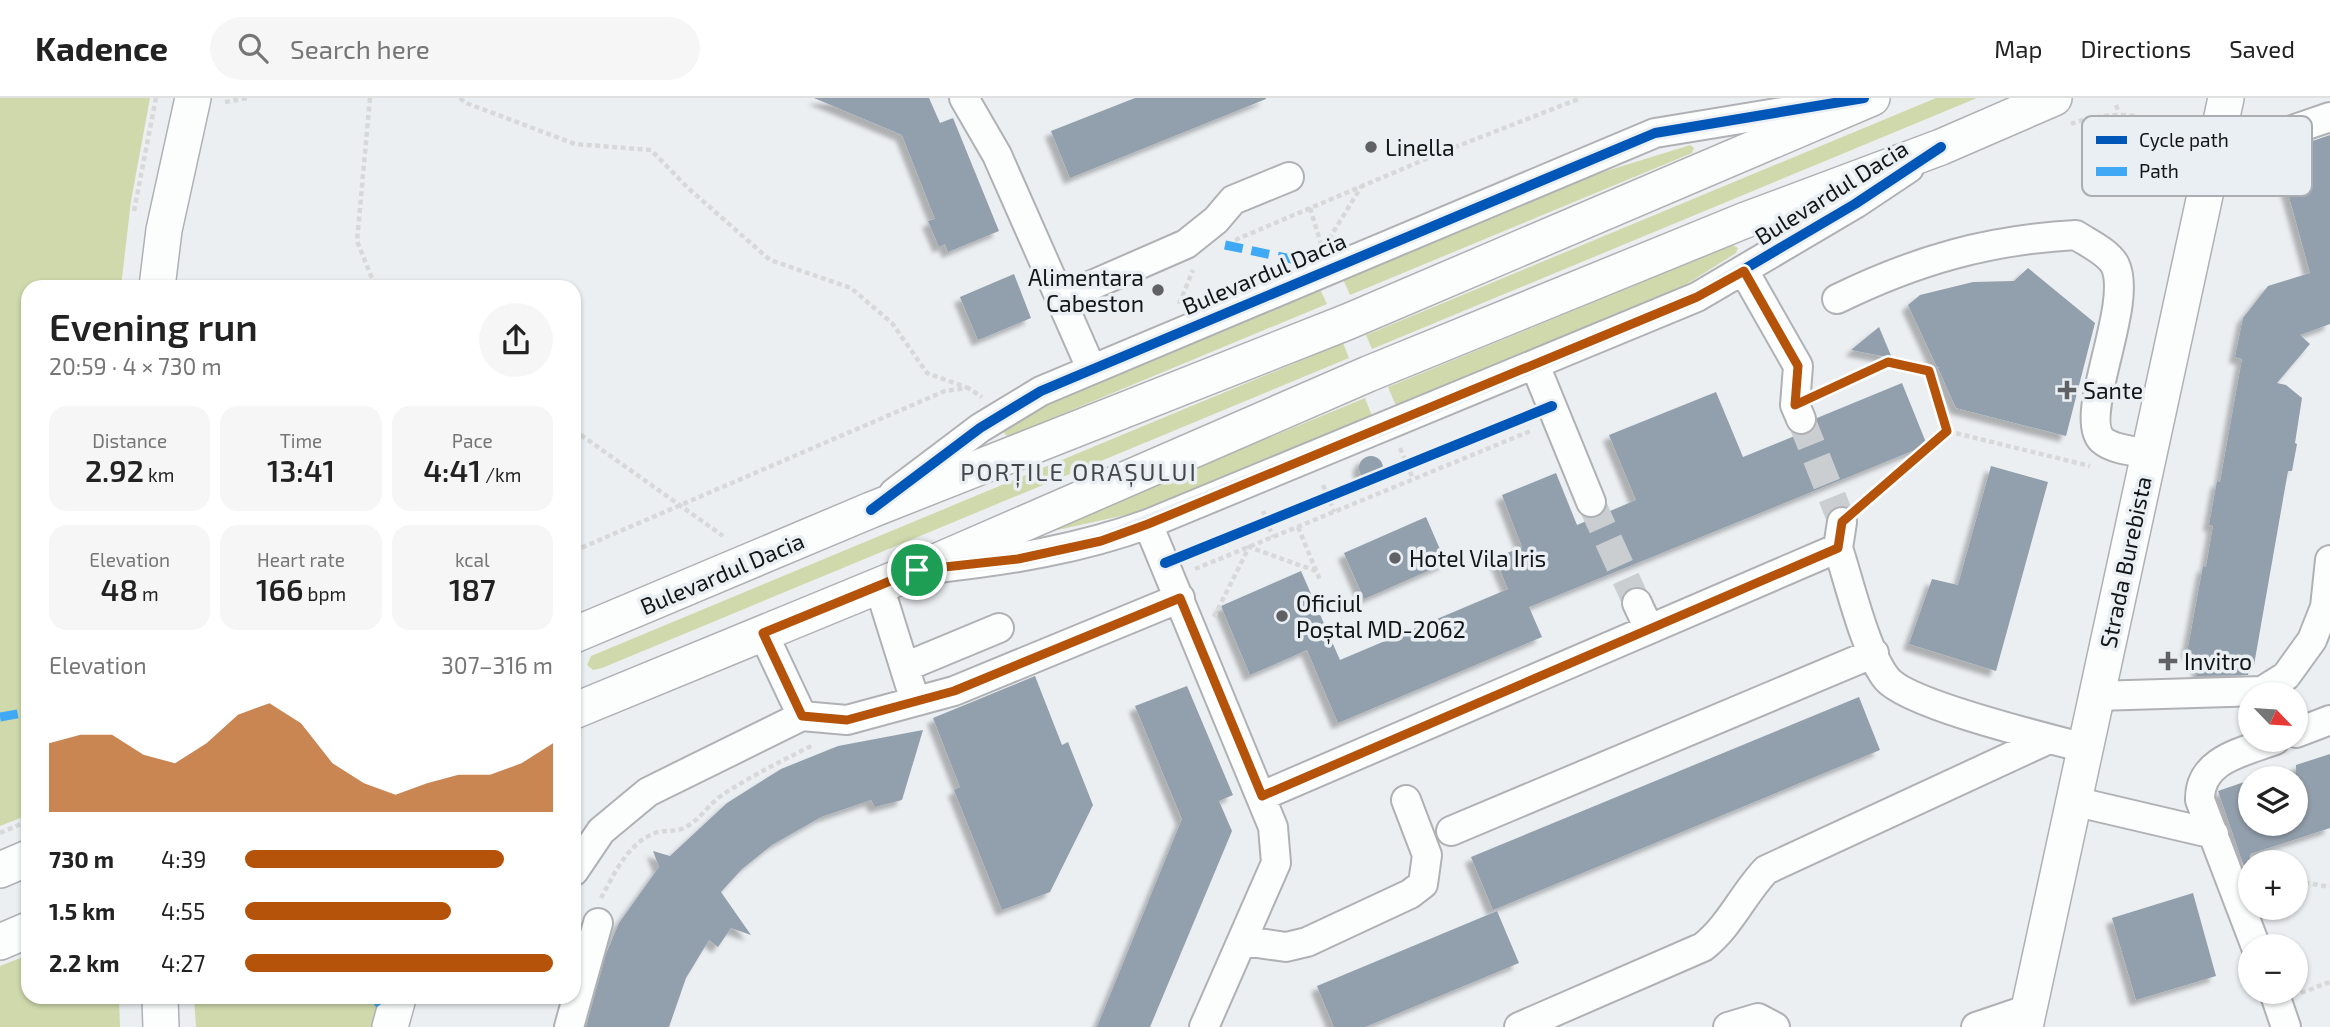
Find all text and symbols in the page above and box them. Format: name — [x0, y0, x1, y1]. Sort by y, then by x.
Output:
search box — [210, 17, 700, 80]
text: Kadence — [35, 28, 168, 68]
icon: search — [234, 29, 272, 67]
text: Search here — [290, 33, 430, 64]
text: Map — [1994, 34, 2042, 63]
text: Directions — [2080, 34, 2191, 63]
text: Saved — [2229, 34, 2295, 63]
legend — [2082, 116, 2312, 196]
text: Cycle path — [2139, 128, 2229, 151]
place label: Linella — [1385, 133, 1455, 161]
street label: Bulevardul Dacia — [1749, 134, 1913, 250]
marker: Linella — [1363, 139, 1379, 155]
text: Path — [2139, 159, 2179, 182]
street label: Bulevardul Dacia — [1178, 226, 1350, 320]
place label: Alimentara Cabeston — [1028, 263, 1144, 317]
marker: Alimentara Cabeston — [1150, 282, 1166, 298]
text: Evening run — [49, 303, 258, 349]
button: share — [479, 303, 553, 377]
text: 20:59 · 4 × 730 m — [49, 352, 222, 380]
place label: Sante — [2083, 376, 2143, 404]
marker: Sante — [2057, 380, 2077, 400]
text: Distance — [92, 429, 167, 452]
text: Time — [280, 429, 322, 452]
text: Pace — [452, 429, 493, 452]
text: 2.92 — [85, 452, 144, 488]
text: 13:41 — [267, 452, 335, 488]
text: 4:41 — [423, 452, 481, 488]
district label: PORȚILE ORAȘULUI — [960, 457, 1198, 488]
text: km — [144, 463, 174, 486]
text: /km — [481, 463, 521, 486]
street label: Strada Burebista — [2093, 474, 2157, 650]
street label: Bulevardul Dacia — [636, 526, 808, 620]
pin — [887, 540, 947, 600]
place label: Hotel Vila Iris — [1409, 544, 1546, 572]
text: Elevation — [89, 548, 170, 571]
text: Heart rate — [257, 548, 345, 571]
text: kcal — [455, 548, 490, 571]
marker: Hotel Vila Iris — [1387, 550, 1403, 566]
icon: arrive — [898, 551, 936, 589]
text: 48 — [101, 571, 138, 607]
text: 166 — [256, 571, 303, 607]
text: 187 — [449, 571, 496, 607]
text: m — [138, 582, 159, 605]
text: bpm — [303, 582, 346, 605]
place label: Oficiul Poștal MD-2062 — [1296, 589, 1466, 645]
marker: Oficiul Poștal MD-2062 — [1274, 608, 1290, 624]
place label: Invitro — [2184, 647, 2252, 675]
text: Elevation — [49, 651, 147, 679]
text: 307–316 m — [441, 651, 553, 679]
marker: Invitro — [2158, 651, 2178, 671]
north arrow — [2238, 682, 2308, 752]
map controls — [2238, 682, 2308, 1004]
button: layers — [2238, 766, 2308, 836]
text: 730 m — [49, 845, 114, 873]
text: 4:39 — [161, 845, 207, 873]
button: + — [2238, 850, 2308, 920]
text: 1.5 km — [49, 897, 115, 925]
text: 4:55 — [161, 897, 205, 925]
button: − — [2238, 934, 2308, 1004]
text: 2.2 km — [49, 949, 119, 977]
text: 4:27 — [161, 949, 205, 977]

